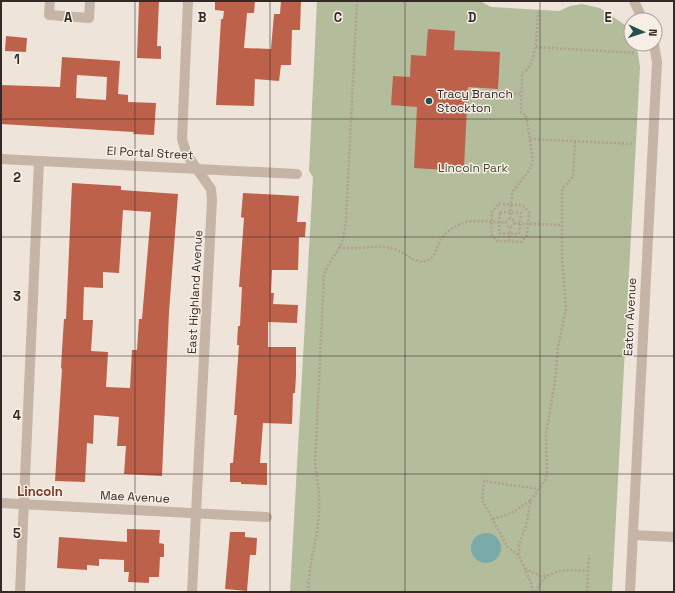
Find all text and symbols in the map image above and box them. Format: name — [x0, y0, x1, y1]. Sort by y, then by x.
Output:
text: A — [64, 9, 73, 26]
text: B — [198, 9, 207, 26]
text: C — [334, 9, 342, 26]
text: D — [468, 9, 477, 26]
text: E — [604, 9, 612, 26]
north arrow — [623, 12, 663, 52]
text: N — [646, 28, 660, 37]
text: 1 — [14, 51, 20, 68]
place label: Tracy Branch Stockton — [437, 86, 513, 116]
marker: Tracy Branch Stockton — [424, 96, 434, 106]
street label: El Portal Street — [106, 143, 194, 163]
park label: Lincoln Park — [438, 160, 508, 176]
text: 2 — [13, 169, 21, 186]
street label: East Highland Avenue — [184, 229, 206, 355]
street label: Eaton Avenue — [620, 277, 640, 357]
text: 3 — [13, 288, 21, 305]
text: 4 — [13, 407, 21, 424]
district label: Lincoln — [17, 483, 63, 500]
street label: Mae Avenue — [100, 487, 170, 507]
text: 5 — [13, 525, 21, 542]

